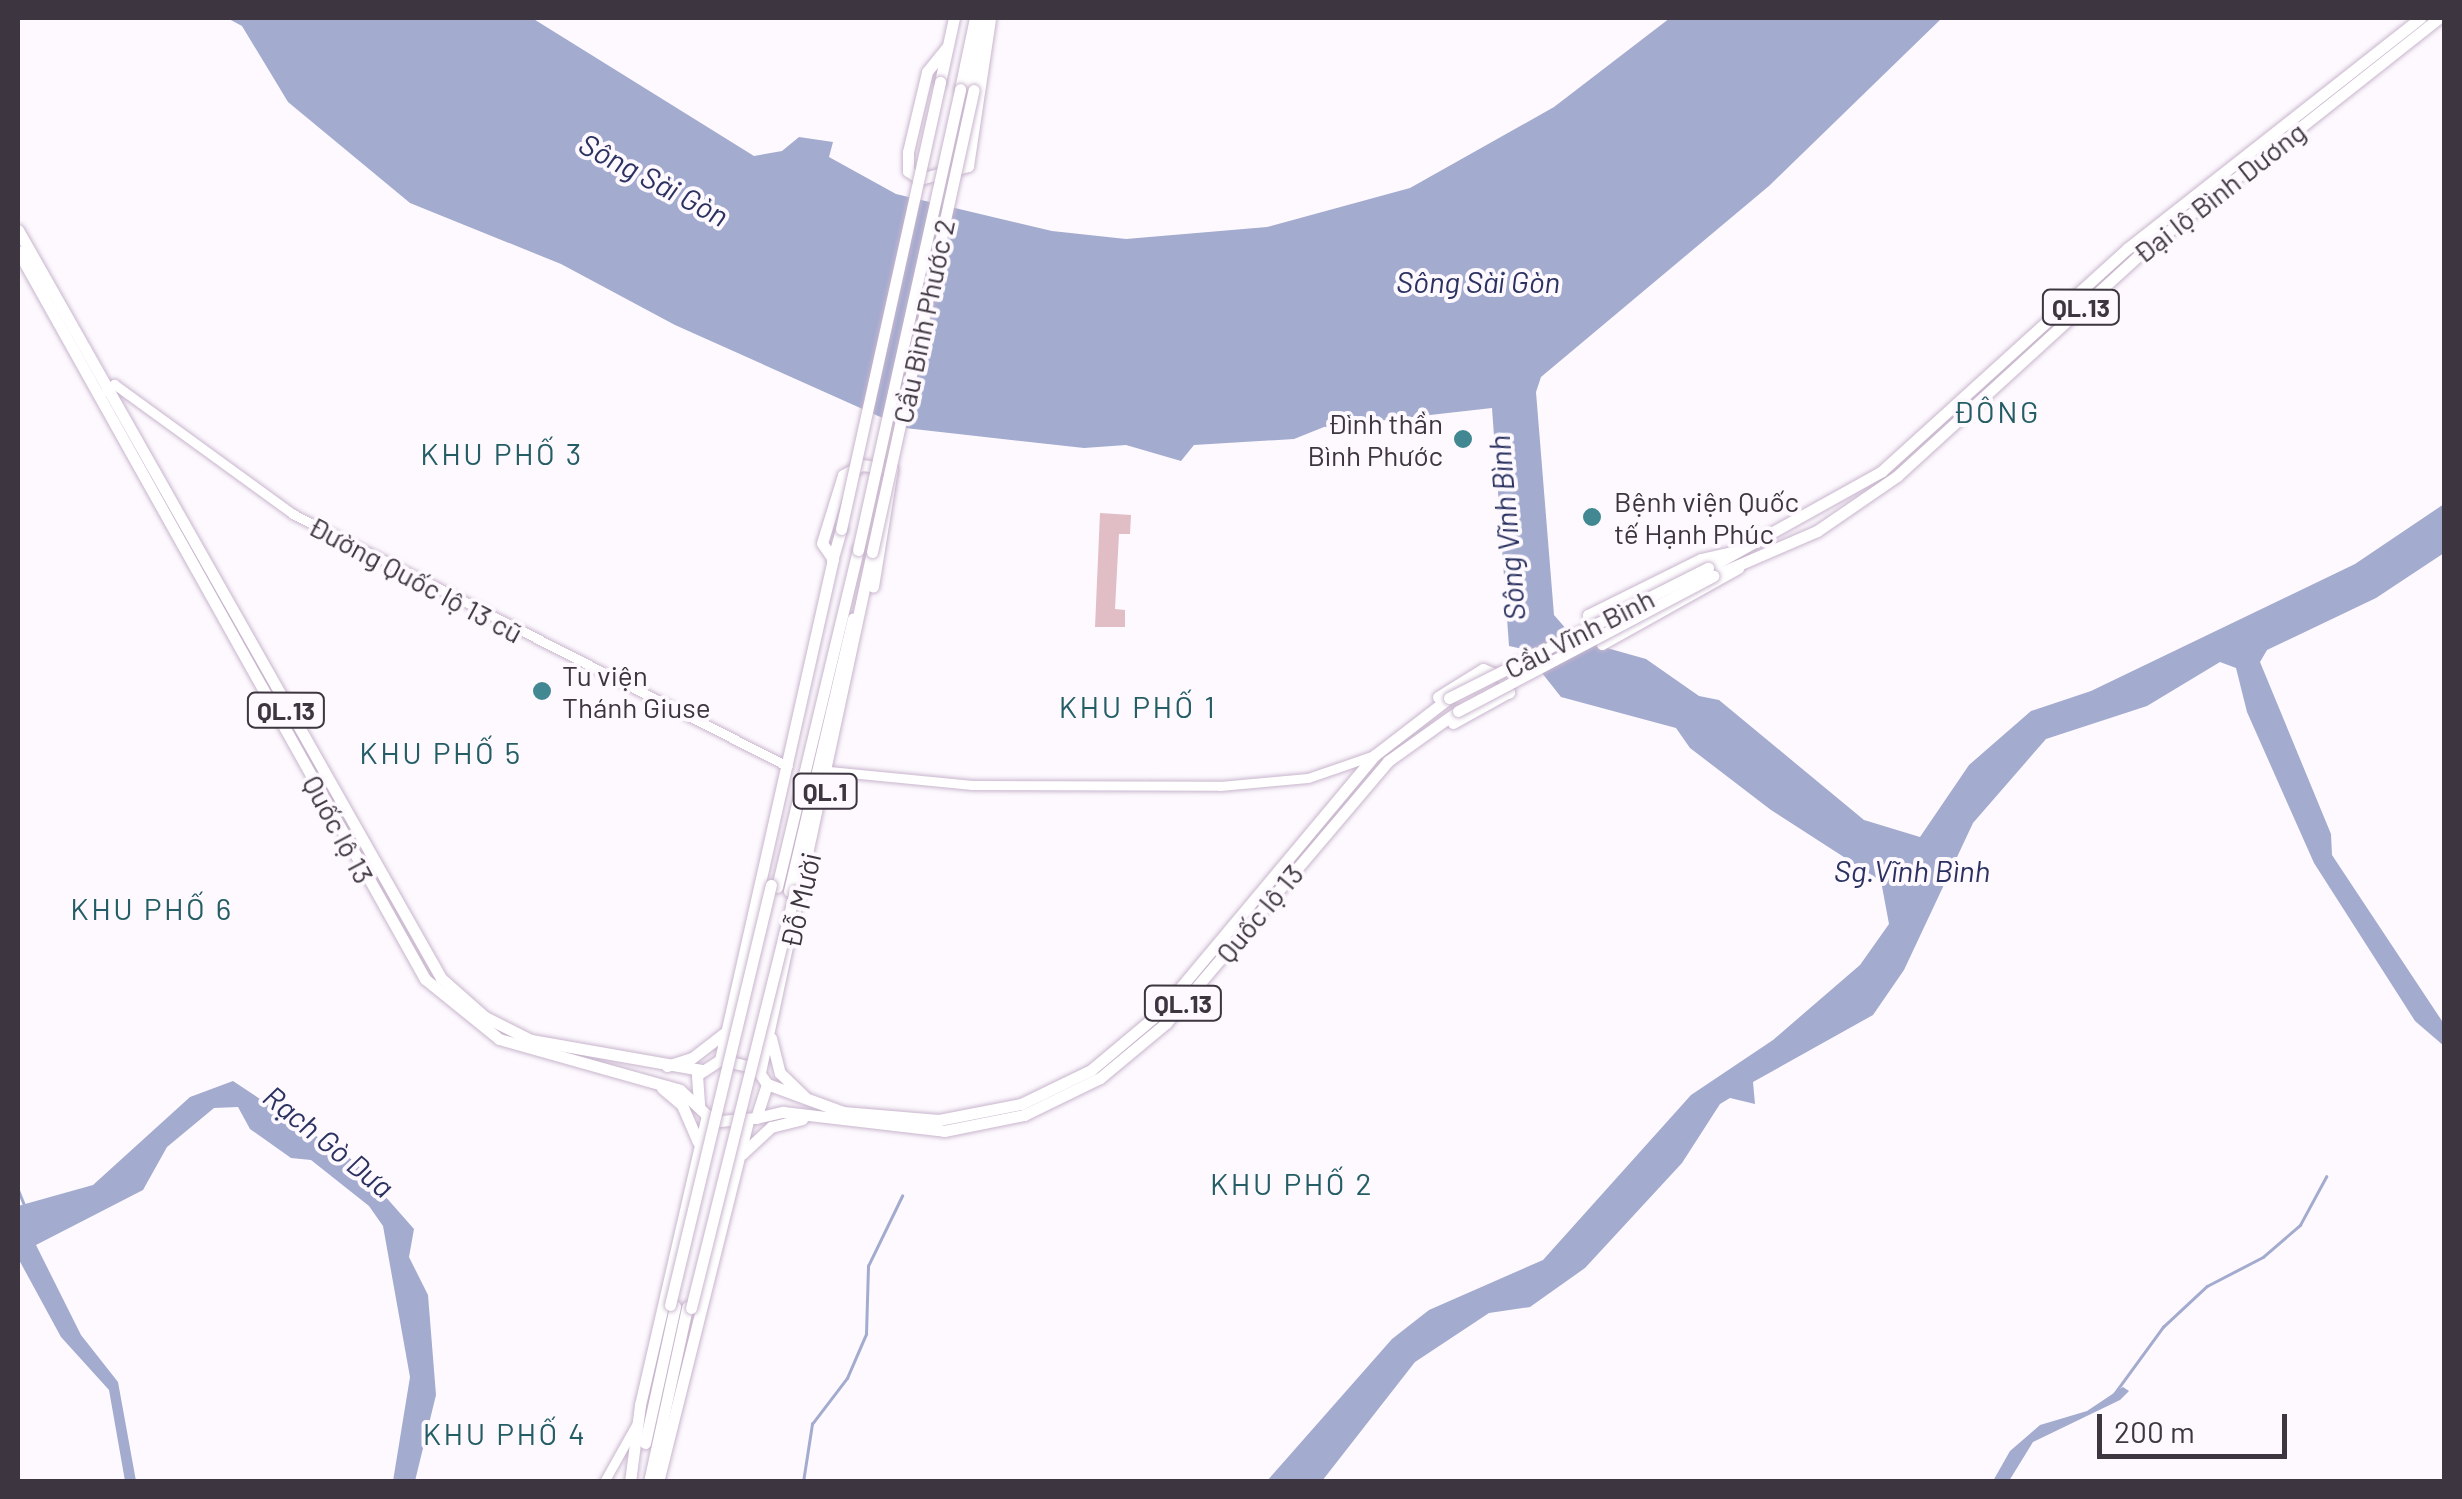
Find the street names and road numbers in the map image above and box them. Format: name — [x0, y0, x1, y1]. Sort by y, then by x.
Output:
street label: Đại lộ Bình Dương — [2126, 114, 2312, 270]
street label: Cầu Bình Phước 2 — [885, 216, 961, 426]
road number: QL.13 — [2041, 287, 2121, 327]
street label: Đường Quốc lộ 13 cũ — [303, 508, 529, 650]
street label: Cầu Vĩnh Bình — [1499, 581, 1659, 685]
road number: QL.13 — [246, 690, 326, 730]
street label: Quốc lộ 13 — [297, 769, 381, 889]
road number: QL.1 — [792, 771, 858, 811]
street label: Đỗ Mười — [773, 849, 827, 951]
street label: Quốc lộ 13 — [1208, 857, 1310, 969]
road number: QL.13 — [1143, 983, 1223, 1023]

